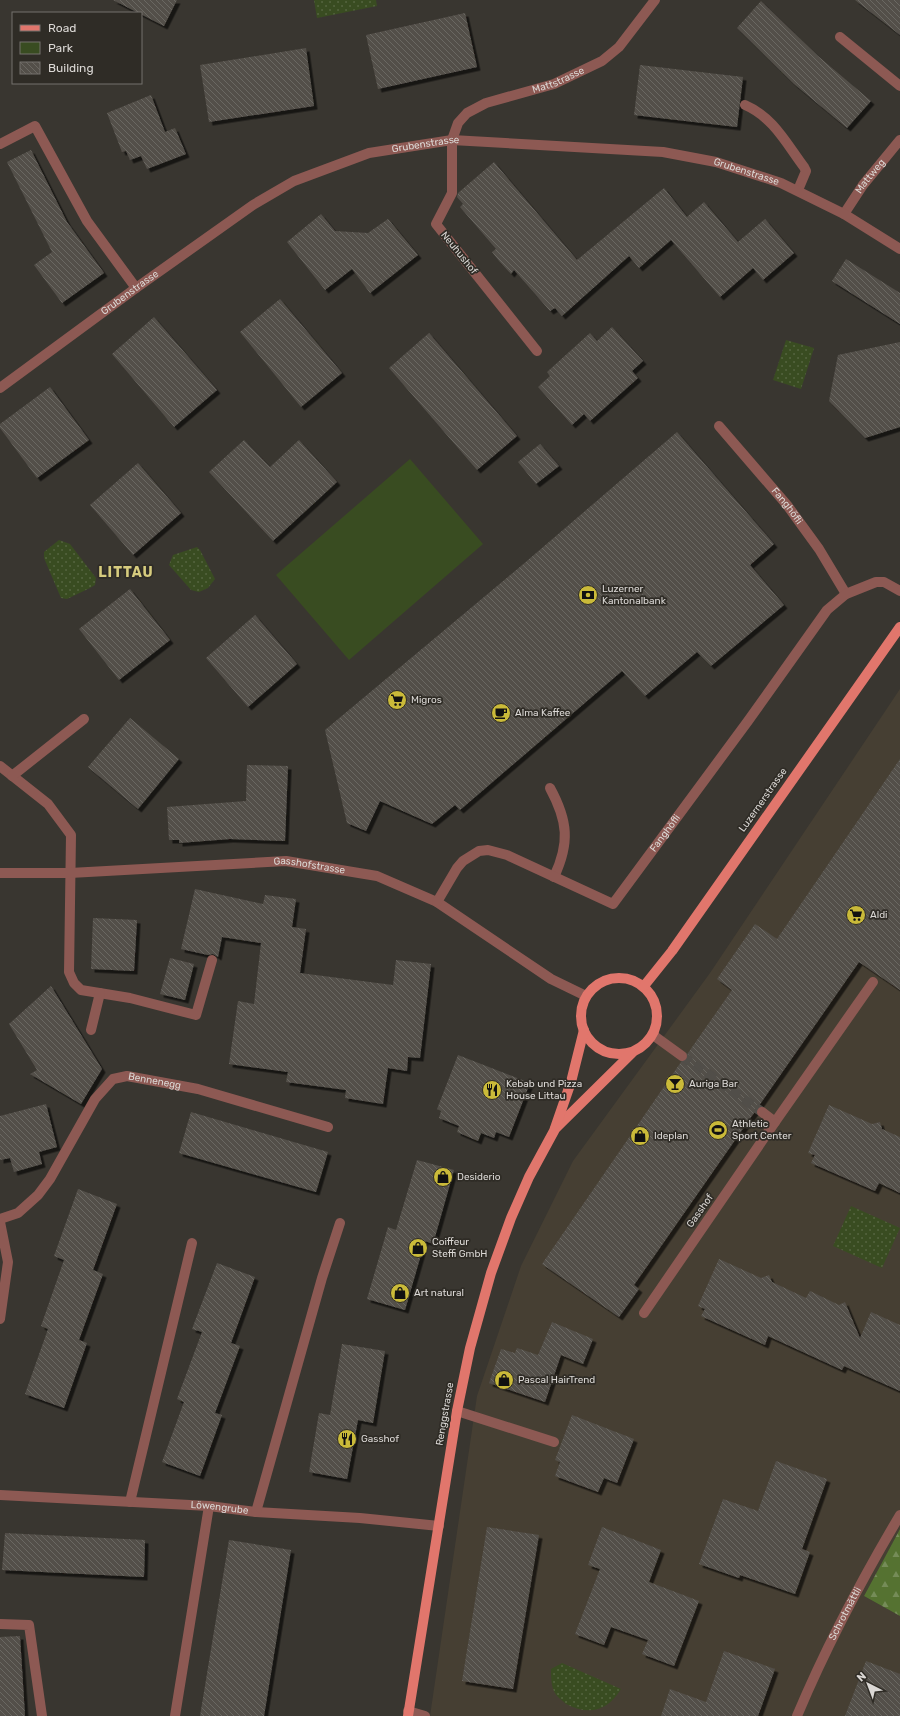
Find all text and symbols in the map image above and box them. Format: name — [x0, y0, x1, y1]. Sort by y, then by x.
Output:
legend — [12, 12, 142, 84]
text: Road — [48, 21, 76, 35]
text: Park — [48, 41, 74, 55]
text: Building — [48, 61, 94, 75]
street label: Mattstrasse — [531, 64, 587, 96]
street label: Grubenstrasse — [391, 134, 460, 155]
street label: Grubenstrasse — [712, 156, 781, 188]
street label: Mattweg — [853, 157, 888, 196]
street label: Neuhushof — [438, 229, 480, 277]
street label: Grubenstrasse — [99, 268, 161, 318]
street label: Fanghöfli — [769, 485, 805, 527]
district label: LITTAU — [98, 564, 154, 581]
place label: Luzerner Kantonalbank — [602, 583, 667, 607]
bank icon: Luzerner Kantonalbank — [577, 584, 599, 606]
supermarket icon: Migros — [386, 689, 408, 711]
place label: Migros — [411, 694, 442, 706]
cafe icon: Alma Kaffee — [490, 702, 512, 724]
place label: Alma Kaffee — [515, 707, 571, 719]
street label: Luzernerstrasse — [736, 765, 790, 834]
street label: Fanghöfli — [648, 812, 683, 854]
street label: Gasshofstrasse — [273, 855, 346, 877]
supermarket icon: Aldi — [845, 904, 867, 926]
place label: Aldi — [870, 909, 888, 921]
street label: Bennenegg — [127, 1070, 182, 1092]
bar icon: Auriga Bar — [664, 1073, 686, 1095]
place label: Kebab und Pizza House Littau — [506, 1078, 582, 1102]
place label: Auriga Bar — [689, 1078, 738, 1090]
restaurant icon: Kebab und Pizza House Littau — [481, 1079, 503, 1101]
place label: Athletic Sport Center — [732, 1118, 792, 1142]
sports icon: Athletic Sport Center — [707, 1119, 729, 1141]
shop icon: Ideplan — [629, 1125, 651, 1147]
place label: Ideplan — [654, 1130, 688, 1142]
shop icon: Desiderio — [432, 1166, 454, 1188]
place label: Desiderio — [457, 1171, 501, 1183]
street label: Gasshof — [684, 1192, 716, 1230]
place label: Coiffeur Steffi GmbH — [432, 1236, 487, 1260]
shop icon: Coiffeur Steffi GmbH — [407, 1237, 429, 1259]
shop icon: Art natural — [389, 1282, 411, 1304]
place label: Art natural — [414, 1287, 464, 1299]
shop icon: Pascal HairTrend — [493, 1369, 515, 1391]
place label: Pascal HairTrend — [518, 1374, 595, 1386]
street label: Renggstrasse — [434, 1381, 457, 1447]
restaurant icon: Gasshof — [336, 1428, 358, 1450]
place label: Gasshof — [361, 1433, 399, 1445]
street label: Löwengrube — [190, 1499, 250, 1517]
street label: Schrotmättli — [827, 1585, 864, 1642]
north arrow — [848, 1664, 888, 1704]
text: N — [854, 1669, 869, 1684]

